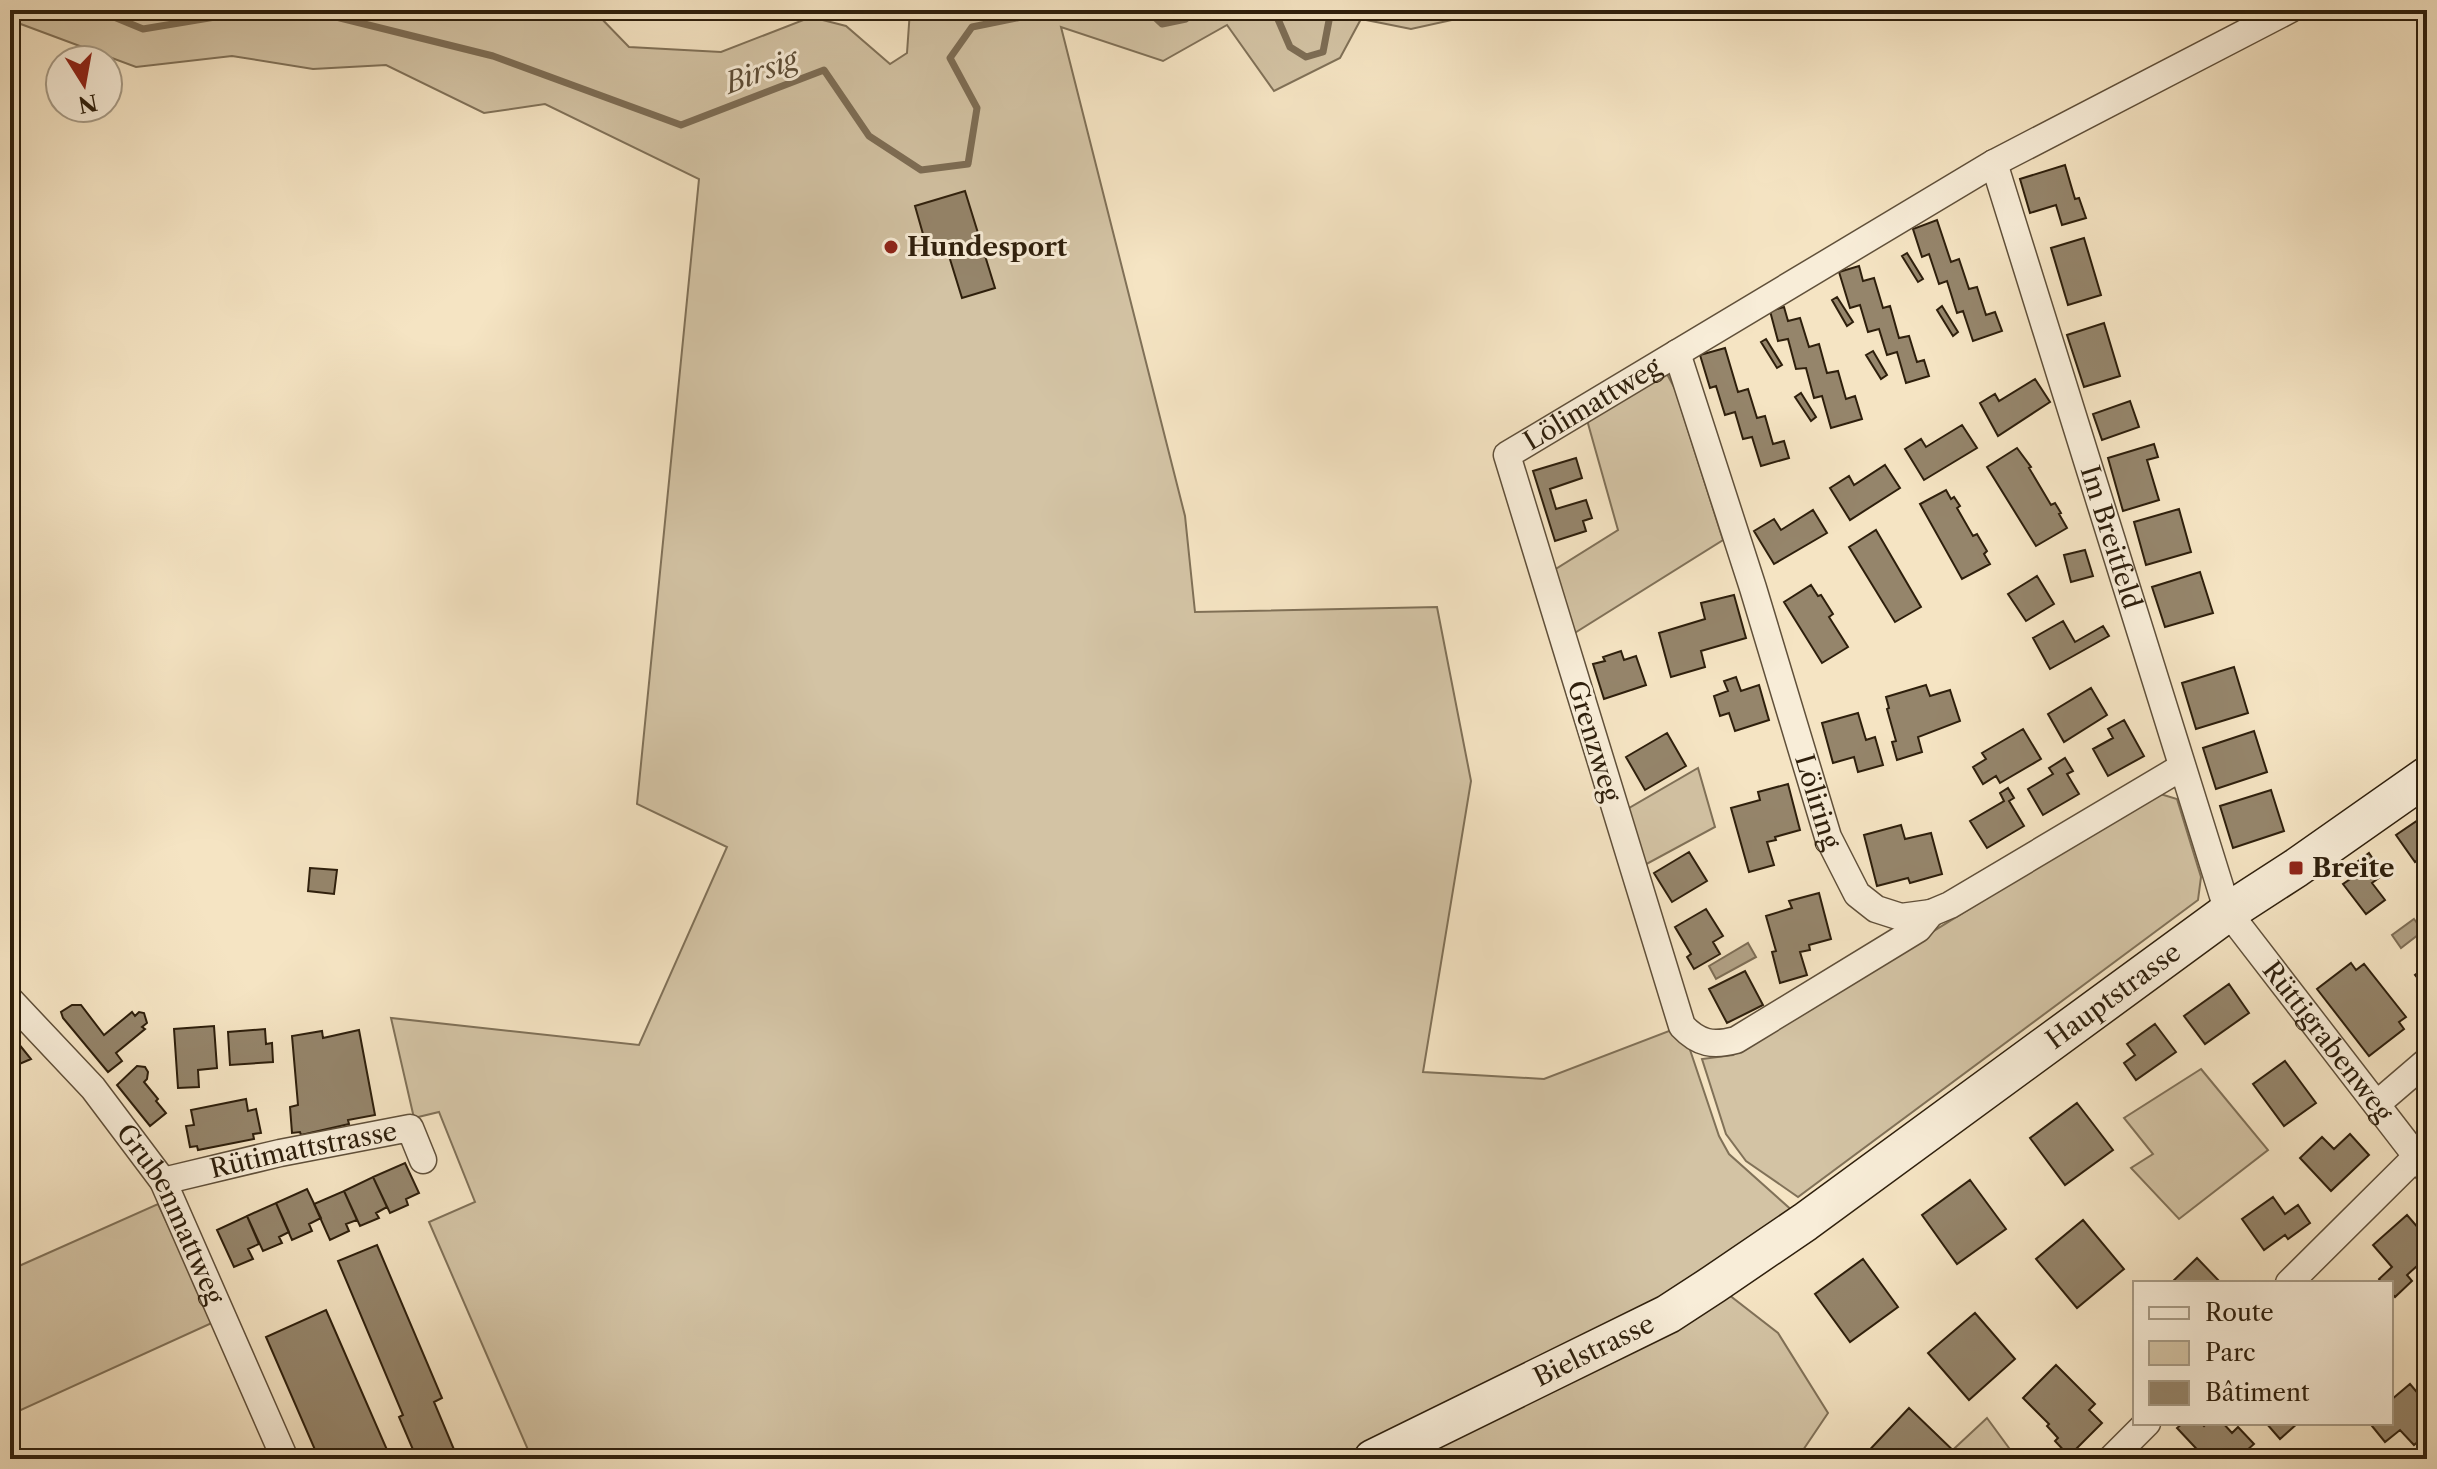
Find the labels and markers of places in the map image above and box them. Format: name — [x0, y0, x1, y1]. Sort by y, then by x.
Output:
place label: Hundesport — [907, 231, 1068, 263]
marker: Hundesport — [882, 238, 900, 256]
place label: Breite — [2312, 852, 2395, 884]
marker: Breite — [2287, 859, 2305, 877]

